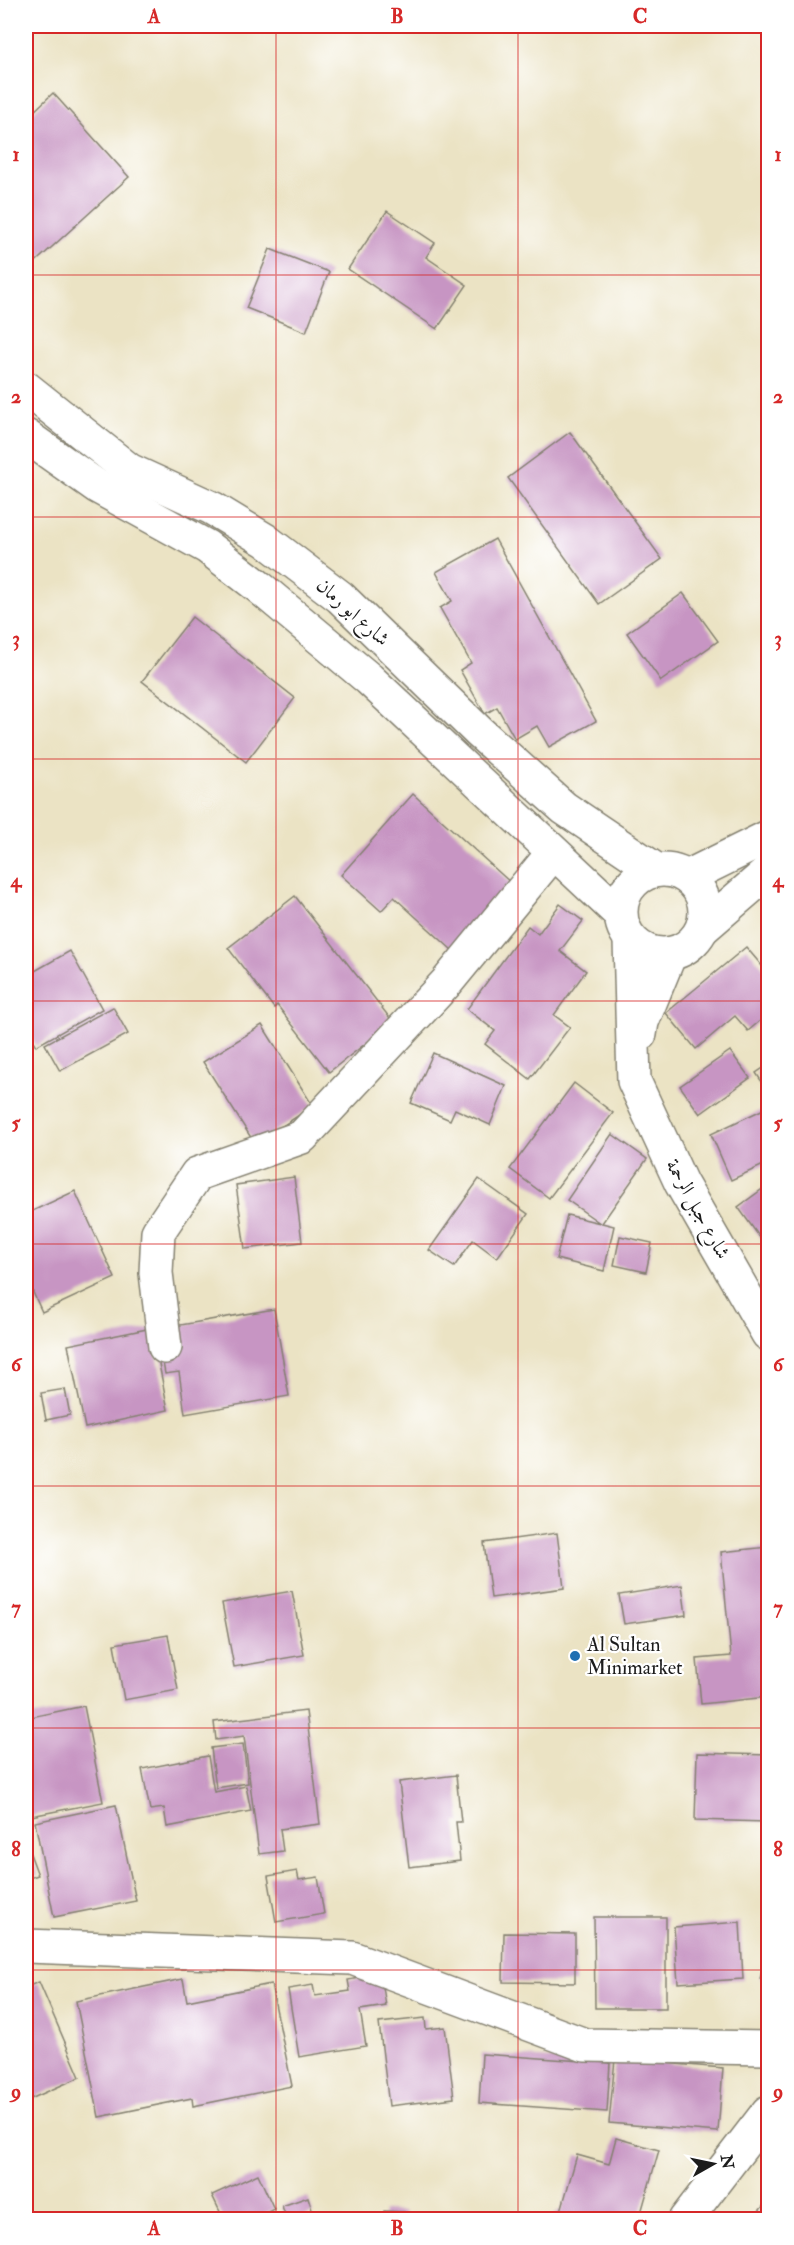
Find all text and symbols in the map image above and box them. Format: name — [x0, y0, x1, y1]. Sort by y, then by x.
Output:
text: A — [147, 4, 161, 29]
text: B — [390, 4, 404, 29]
text: C — [633, 4, 647, 29]
text: 1 — [12, 142, 20, 167]
text: 1 — [774, 142, 782, 167]
text: 2 — [11, 384, 21, 409]
text: 2 — [773, 384, 783, 409]
street label: شارع ابو رمان — [308, 573, 395, 655]
text: 3 — [12, 626, 20, 651]
text: 3 — [774, 626, 782, 651]
text: 4 — [10, 868, 23, 893]
text: 4 — [772, 868, 785, 893]
text: 5 — [12, 1110, 22, 1135]
text: 5 — [774, 1110, 784, 1135]
street label: شارع جبل الرحمة — [656, 1155, 736, 1266]
text: 6 — [11, 1352, 23, 1377]
text: 6 — [773, 1352, 785, 1377]
text: 7 — [11, 1595, 21, 1620]
text: 7 — [773, 1595, 783, 1620]
place label: Al Sultan Minimarket — [586, 1632, 683, 1680]
marker: Al Sultan Minimarket — [568, 1649, 582, 1663]
text: 8 — [11, 1837, 21, 1862]
text: 8 — [773, 1837, 783, 1862]
text: 9 — [9, 2079, 21, 2104]
text: 9 — [771, 2079, 783, 2104]
north arrow — [683, 2134, 743, 2194]
text: N — [716, 2152, 738, 2171]
text: A — [147, 2216, 161, 2241]
text: B — [390, 2216, 404, 2241]
text: C — [633, 2216, 647, 2241]

